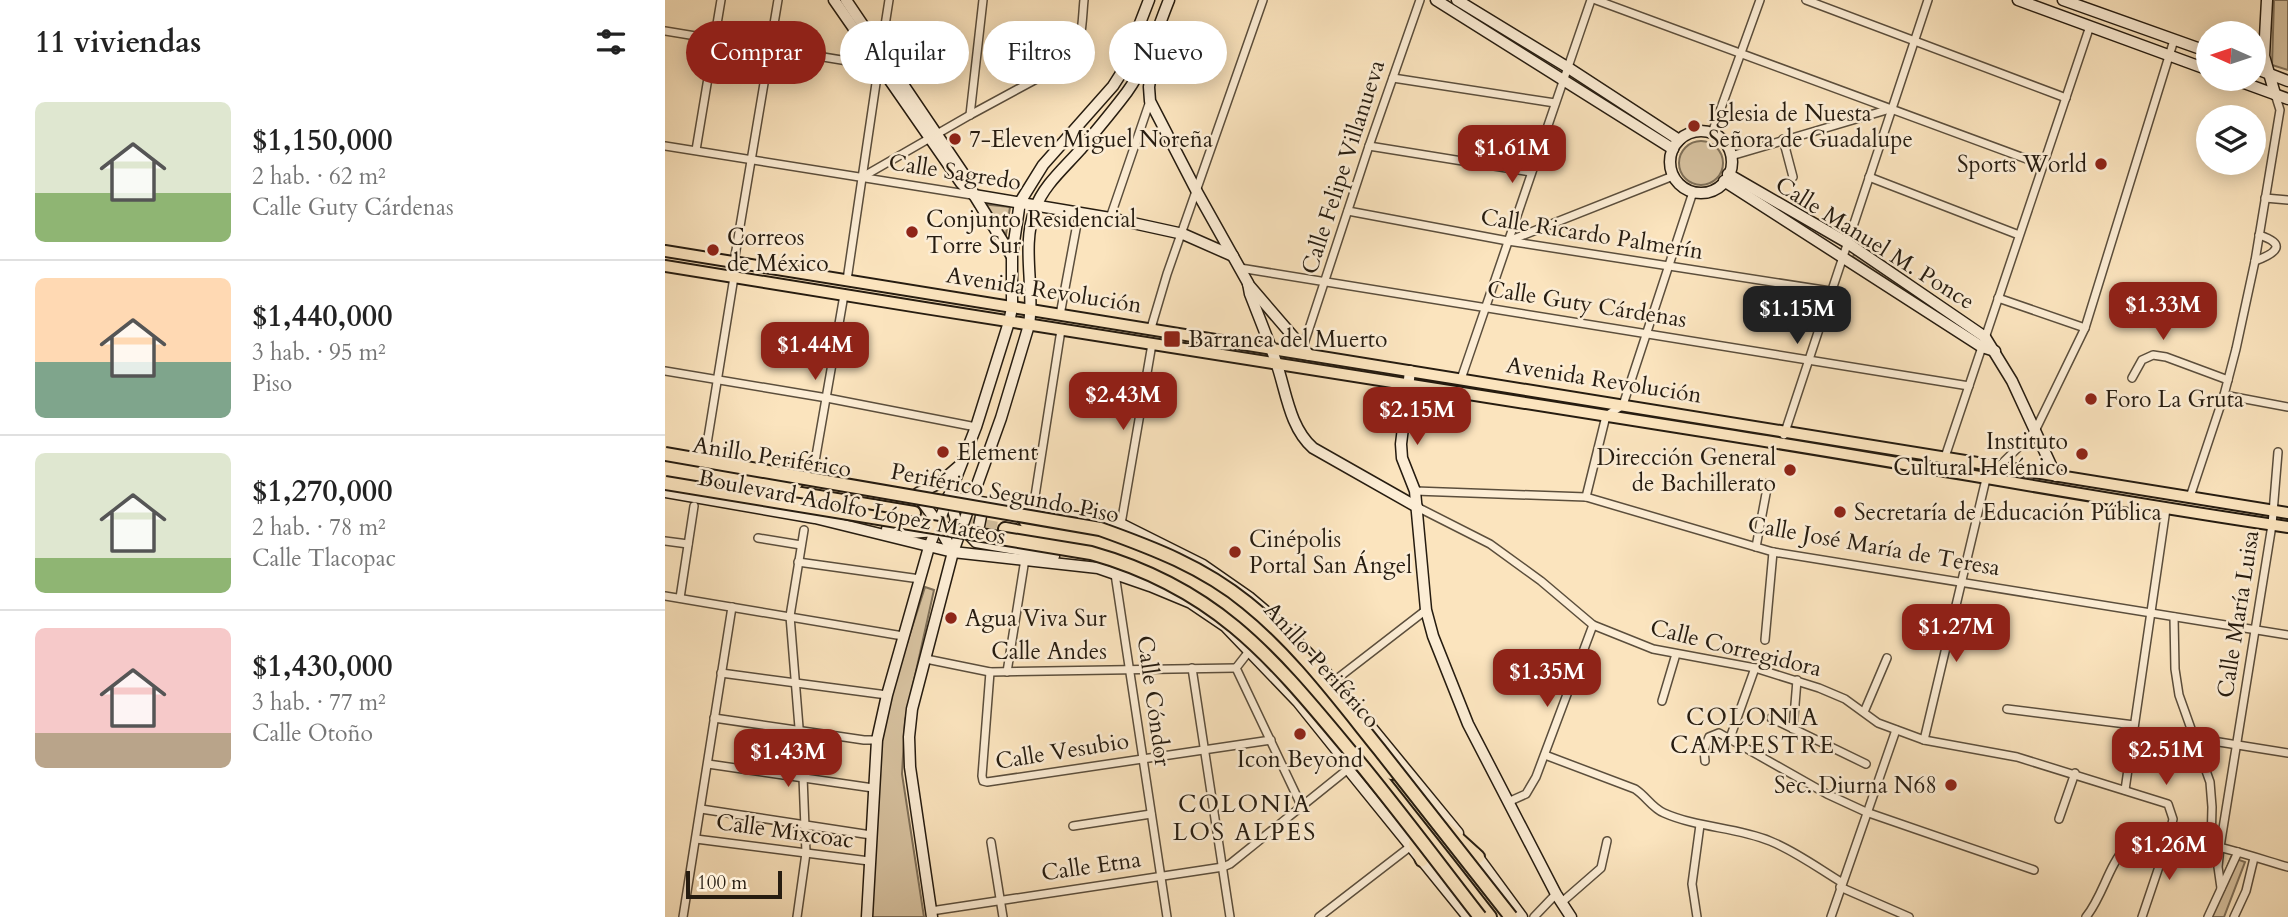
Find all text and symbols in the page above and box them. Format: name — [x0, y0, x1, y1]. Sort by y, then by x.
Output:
chip: Comprar — [686, 21, 826, 84]
chip: Alquilar — [840, 21, 969, 84]
chip: Filtros — [983, 21, 1095, 84]
chip: Nuevo — [1109, 21, 1227, 84]
north arrow — [2196, 21, 2266, 91]
map controls — [2196, 21, 2266, 175]
text: 11 viviendas — [35, 22, 201, 63]
icon: filters — [592, 23, 630, 61]
street label: Calle Felipe Villanueva — [1294, 56, 1392, 278]
place label: Iglesia de Nuesta Señora de Guadalupe — [1708, 98, 1913, 155]
button: layers — [2196, 105, 2266, 175]
marker: Iglesia de Nuesta Señora de Guadalupe — [1686, 118, 1702, 134]
text: $1,150,000 — [252, 120, 393, 161]
place label: 7-Eleven Miguel Noreña — [969, 124, 1213, 155]
pin: $1.61M — [1455, 125, 1569, 185]
icon: home — [91, 130, 175, 214]
marker: 7-Eleven Miguel Noreña — [947, 131, 963, 147]
text: $1.61M — [1474, 132, 1550, 163]
street label: Calle Sagredo — [887, 146, 1023, 198]
place label: Sports World — [1957, 149, 2088, 180]
marker: Sports World — [2093, 156, 2109, 172]
text: 2 hab. · 62 m² — [252, 161, 386, 192]
street label: Calle Manuel M. Ponce — [1770, 169, 1980, 317]
text: Calle Guty Cárdenas — [252, 192, 454, 223]
street label: Calle Ricardo Palmerín — [1478, 201, 1706, 267]
place label: Conjunto Residencial Torre Sur — [926, 204, 1136, 261]
place label: Correos de México — [727, 222, 829, 279]
marker: Conjunto Residencial Torre Sur — [904, 224, 920, 240]
marker: Correos de México — [705, 242, 721, 258]
street label: Avenida Revolución — [944, 259, 1144, 321]
street label: Calle Guty Cárdenas — [1485, 273, 1689, 335]
pin: $1.33M — [2106, 282, 2220, 342]
pin: $1.15M — [1740, 286, 1854, 346]
text: $1.33M — [2125, 289, 2201, 320]
text: $1.15M — [1759, 293, 1835, 324]
text: $1,440,000 — [252, 296, 393, 337]
icon: home — [91, 306, 175, 390]
pin: $1.44M — [758, 322, 872, 382]
place label: Barranca del Muerto — [1188, 324, 1388, 355]
text: $1.44M — [777, 329, 853, 360]
marker: Barranca del Muerto — [1162, 329, 1182, 349]
text: 3 hab. · 95 m² — [252, 337, 386, 368]
street label: Avenida Revolución — [1504, 349, 1704, 411]
text: Piso — [252, 368, 292, 399]
pin: $2.43M — [1066, 372, 1180, 432]
text: $2.43M — [1085, 379, 1161, 410]
place label: Foro La Gruta — [2105, 384, 2244, 415]
pin: $2.15M — [1360, 388, 1474, 447]
marker: Foro La Gruta — [2083, 391, 2099, 407]
text: $2.15M — [1379, 394, 1455, 425]
place label: Instituto Cultural Helénico — [1893, 426, 2068, 483]
street label: Anillo Periférico — [690, 429, 854, 485]
place label: Element — [957, 437, 1038, 468]
place label: Dirección General de Bachillerato — [1597, 442, 1776, 499]
marker: Element — [935, 444, 951, 460]
marker: Instituto Cultural Helénico — [2074, 446, 2090, 462]
street label: Periférico Segundo Piso — [888, 456, 1122, 530]
street label: Boulevard Adolfo López Mateos — [696, 462, 1008, 552]
marker: Dirección General de Bachillerato — [1782, 462, 1798, 478]
text: $1,270,000 — [252, 471, 393, 512]
icon: home — [91, 481, 175, 565]
place label: Secretaría de Educación Pública — [1854, 497, 2162, 528]
marker: Secretaría de Educación Pública — [1832, 504, 1848, 520]
street label: Calle José María de Teresa — [1745, 509, 2003, 583]
text: 2 hab. · 78 m² — [252, 512, 386, 543]
place label: Cinépolis Portal San Ángel — [1249, 524, 1412, 581]
street label: Calle María Luisa — [2209, 528, 2267, 700]
text: Calle Tlacopac — [252, 543, 396, 574]
marker: Cinépolis Portal San Ángel — [1227, 544, 1243, 560]
street label: Anillo Periférico — [1257, 595, 1387, 735]
place label: Agua Viva Sur — [965, 603, 1107, 634]
pin: $1.27M — [1899, 604, 2013, 664]
marker: Agua Viva Sur — [943, 610, 959, 626]
text: $1.27M — [1918, 611, 1994, 642]
street label: Calle Corregidora — [1647, 612, 1825, 684]
street label: Calle Cóndor — [1129, 633, 1179, 769]
street label: Calle Andes — [991, 636, 1107, 667]
text: $1,430,000 — [252, 646, 393, 687]
pin: $1.35M — [1490, 650, 1604, 709]
icon: home — [91, 656, 175, 740]
text: $1.35M — [1509, 656, 1585, 687]
text: 3 hab. · 77 m² — [252, 687, 386, 718]
district label: COLONIA CAMPESTRE — [1670, 701, 1836, 762]
text: Calle Otoño — [252, 718, 373, 749]
street label: Calle Vesubio — [993, 725, 1131, 777]
marker: Icon Beyond — [1292, 726, 1308, 742]
pin: $2.51M — [2109, 728, 2223, 787]
pin: $1.43M — [731, 730, 845, 789]
text: $2.51M — [2128, 734, 2204, 765]
text: $1.43M — [750, 736, 826, 767]
place label: Icon Beyond — [1237, 744, 1364, 775]
place label: Sec. Diurna N68 — [1774, 770, 1937, 801]
marker: Sec. Diurna N68 — [1943, 777, 1959, 793]
district label: COLONIA LOS ALPES — [1173, 788, 1317, 849]
street label: Calle Mixcoac — [714, 806, 856, 856]
pin: $1.26M — [2112, 822, 2226, 882]
text: $1.26M — [2131, 829, 2207, 860]
street label: Calle Etna — [1039, 844, 1143, 888]
scale bar — [686, 868, 782, 900]
text: 100 m — [697, 870, 747, 896]

